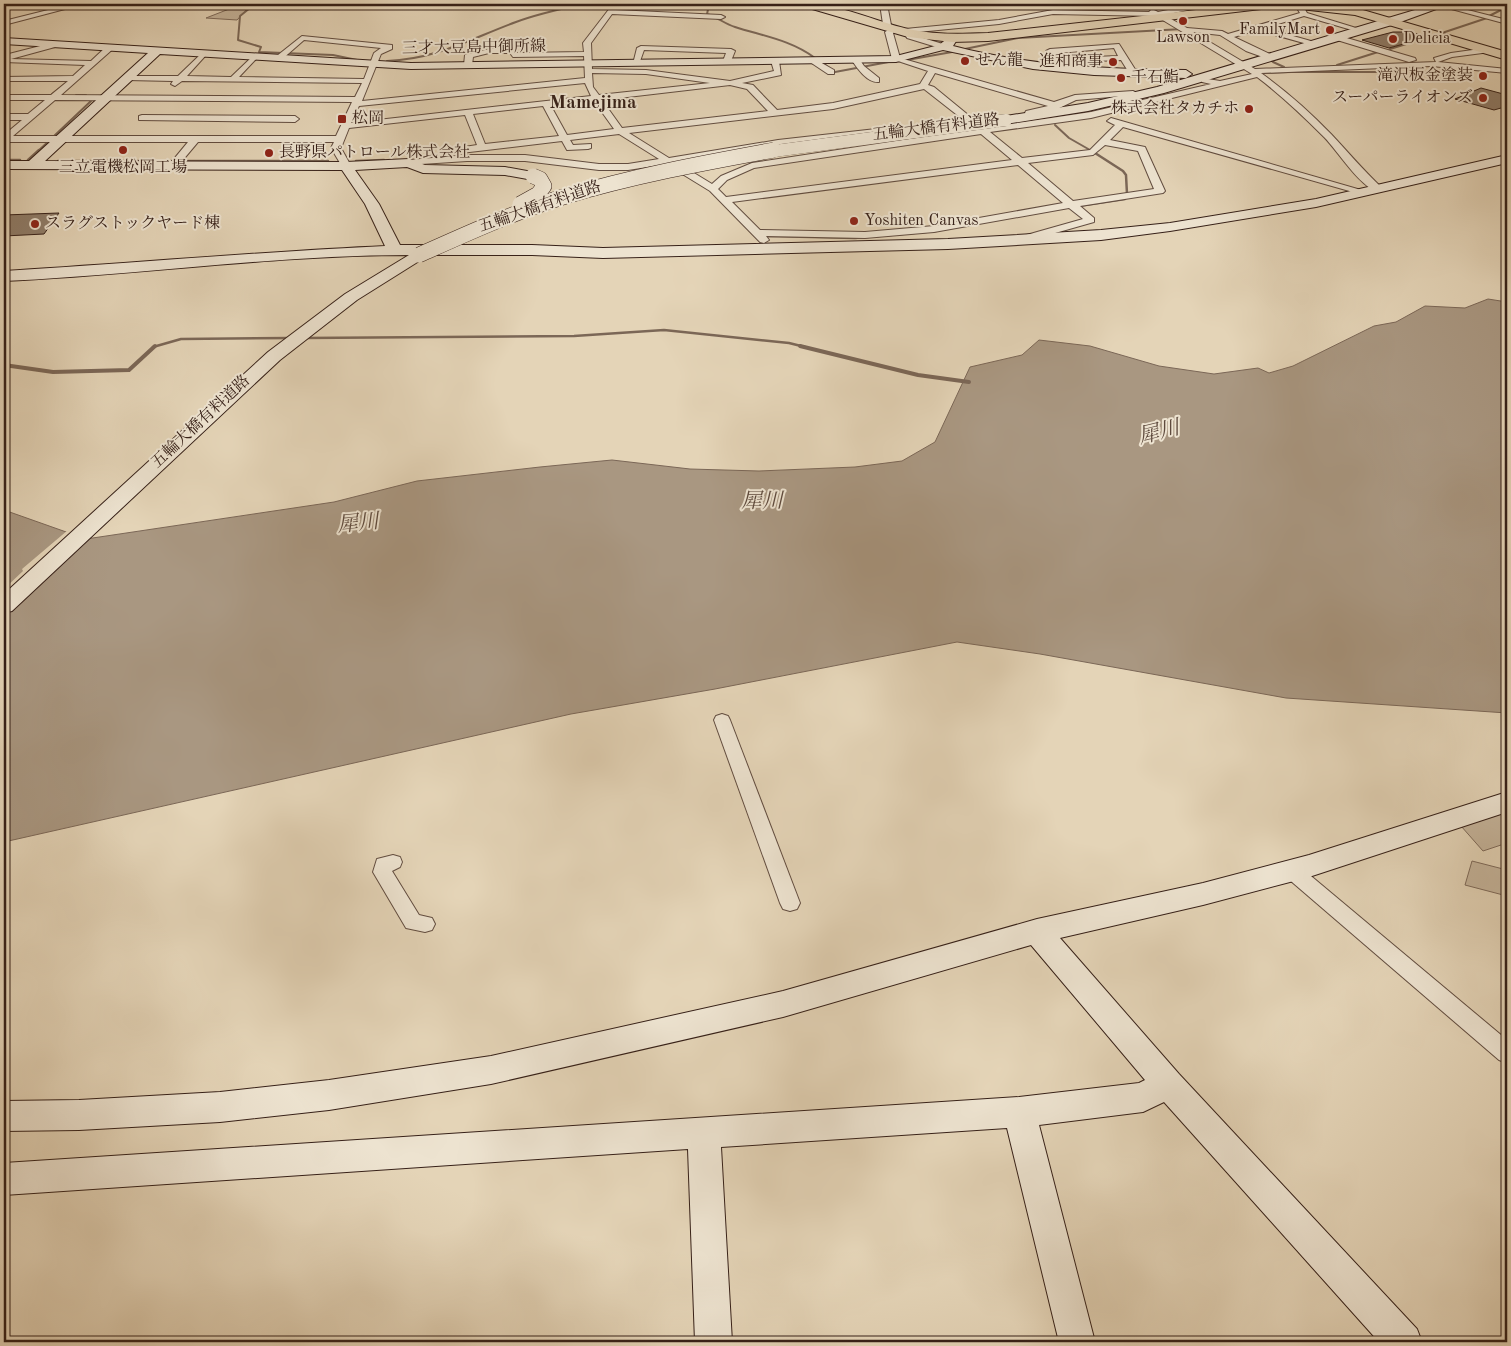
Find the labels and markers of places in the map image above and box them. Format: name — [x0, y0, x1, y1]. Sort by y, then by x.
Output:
marker: Lawson — [1177, 15, 1189, 27]
place label: FamilyMart — [1239, 22, 1320, 38]
marker: FamilyMart — [1324, 24, 1336, 36]
place label: Lawson — [1156, 30, 1210, 46]
place label: Delicia — [1403, 31, 1451, 47]
marker: Delicia — [1387, 33, 1399, 45]
place label: せん龍 — [975, 51, 1023, 69]
place label: 進和商事 — [1039, 52, 1103, 70]
marker: せん龍 — [959, 55, 971, 67]
marker: 進和商事 — [1107, 56, 1119, 68]
place label: 滝沢板金塗装 — [1377, 66, 1473, 84]
place label: 千石鮨 — [1131, 68, 1179, 86]
marker: 滝沢板金塗装 — [1477, 70, 1489, 82]
marker: 千石鮨 — [1115, 72, 1127, 84]
place label: スーパーライオンズ — [1332, 88, 1473, 106]
marker: スーパーライオンズ — [1477, 92, 1489, 104]
place label: 株式会社タカチホ — [1111, 99, 1239, 117]
marker: 株式会社タカチホ — [1243, 103, 1255, 115]
place label: 松岡 — [352, 109, 384, 127]
marker: 松岡 — [336, 113, 348, 125]
place label: 長野県パトロール株式会社 — [279, 143, 470, 161]
marker: 三立電機松岡工場 — [117, 144, 129, 156]
marker: 長野県パトロール株式会社 — [263, 147, 275, 159]
place label: 三立電機松岡工場 — [59, 158, 187, 176]
place label: Yoshiten Canvas — [864, 213, 979, 229]
place label: スラグストックヤード棟 — [45, 214, 220, 232]
marker: Yoshiten Canvas — [848, 215, 860, 227]
marker: スラグストックヤード棟 — [29, 218, 41, 230]

